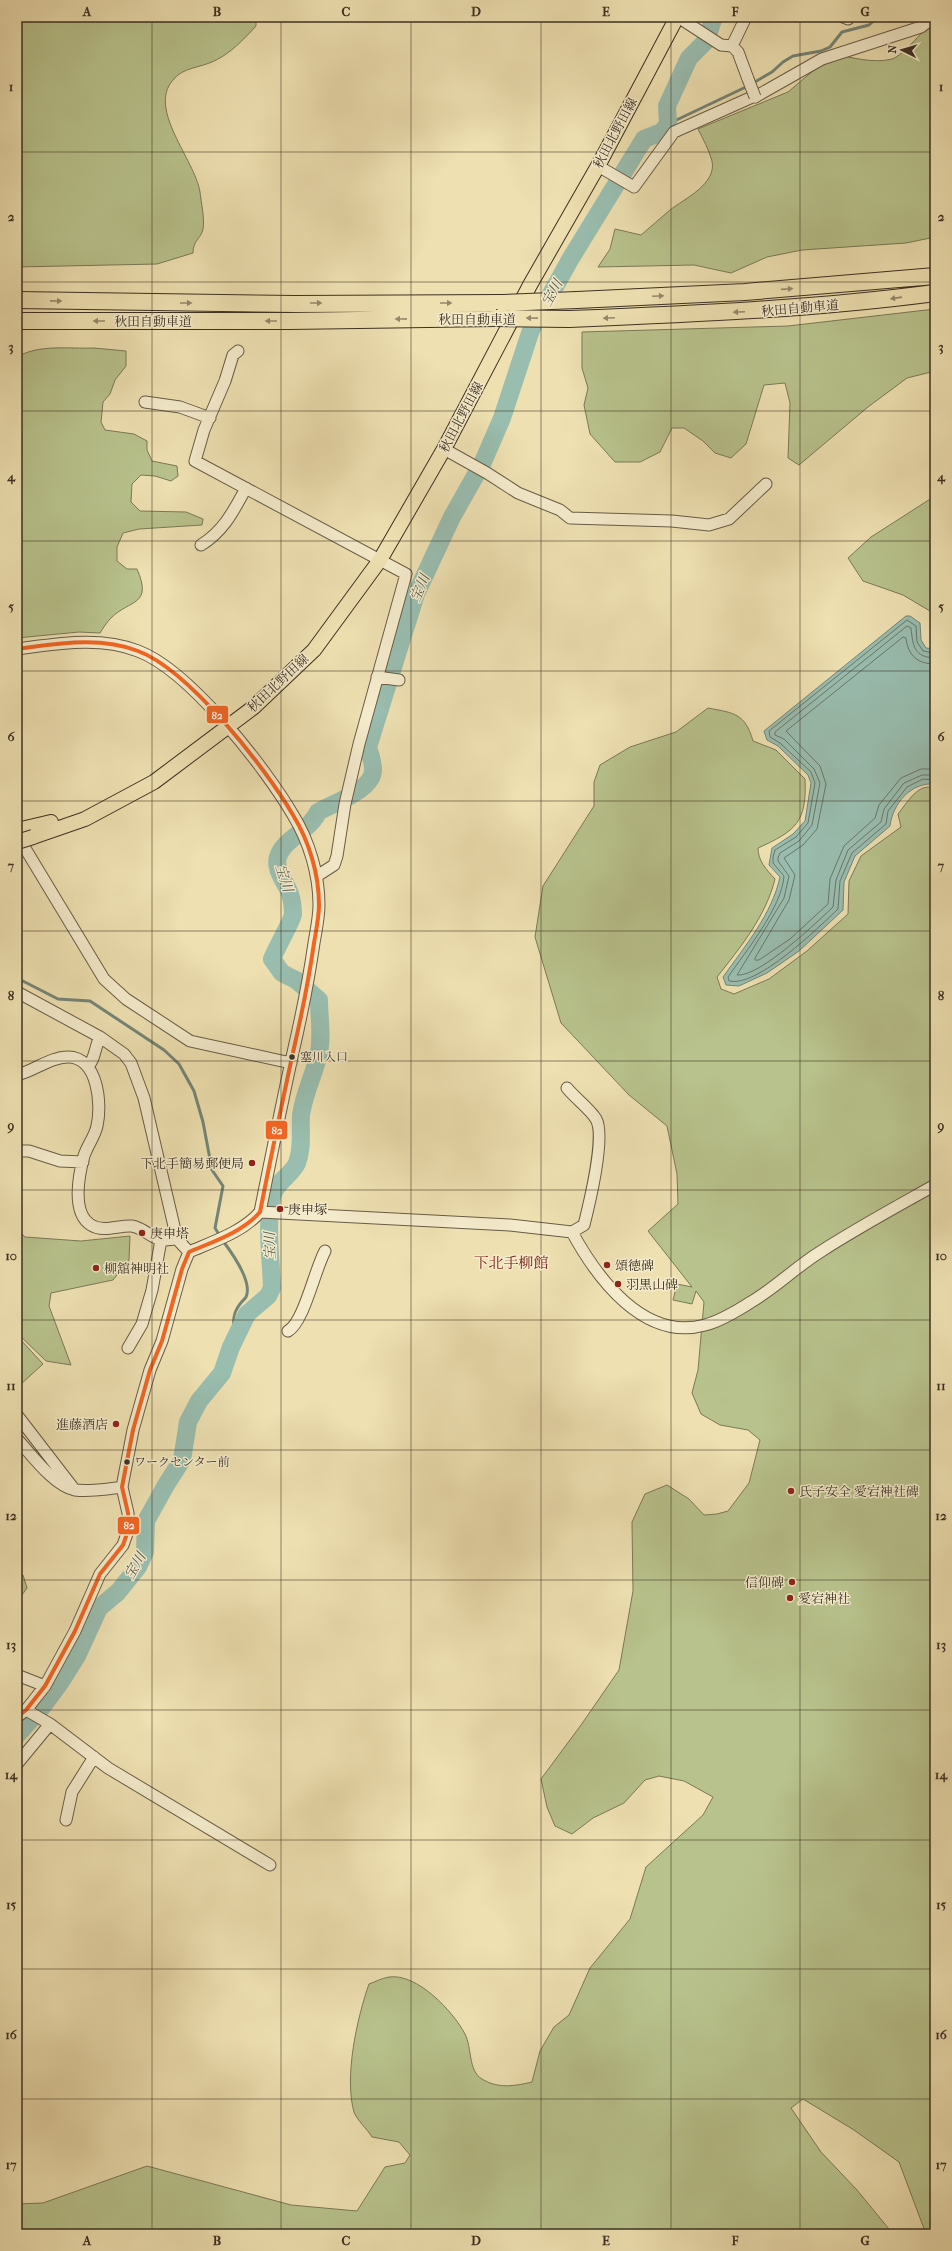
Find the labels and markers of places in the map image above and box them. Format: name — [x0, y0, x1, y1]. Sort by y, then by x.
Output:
place label: 塞川入口 — [300, 1050, 348, 1064]
marker: 塞川入口 — [287, 1052, 297, 1062]
place label: 下北手簡易郵便局 — [140, 1156, 244, 1171]
marker: 下北手簡易郵便局 — [247, 1158, 257, 1168]
place label: 庚申塚 — [288, 1202, 327, 1217]
marker: 庚申塚 — [275, 1204, 285, 1214]
place label: 庚申塔 — [150, 1226, 189, 1241]
marker: 庚申塔 — [137, 1228, 147, 1238]
place label: 頌徳碑 — [615, 1258, 654, 1273]
marker: 頌徳碑 — [602, 1260, 612, 1270]
place label: 柳舘神明社 — [104, 1261, 169, 1276]
marker: 柳舘神明社 — [91, 1263, 101, 1273]
place label: 羽黒山碑 — [626, 1277, 678, 1292]
marker: 羽黒山碑 — [613, 1279, 623, 1289]
place label: 進藤酒店 — [56, 1417, 108, 1432]
marker: 進藤酒店 — [111, 1419, 121, 1429]
place label: ワークセンター前 — [134, 1455, 230, 1469]
marker: ワークセンター前 — [122, 1457, 132, 1467]
place label: 氏子安全 愛宕神社碑 — [799, 1484, 919, 1499]
marker: 氏子安全 愛宕神社碑 — [786, 1486, 796, 1496]
place label: 信仰碑 — [745, 1575, 784, 1590]
marker: 信仰碑 — [787, 1577, 797, 1587]
place label: 愛宕神社 — [798, 1591, 850, 1606]
marker: 愛宕神社 — [785, 1593, 795, 1603]

